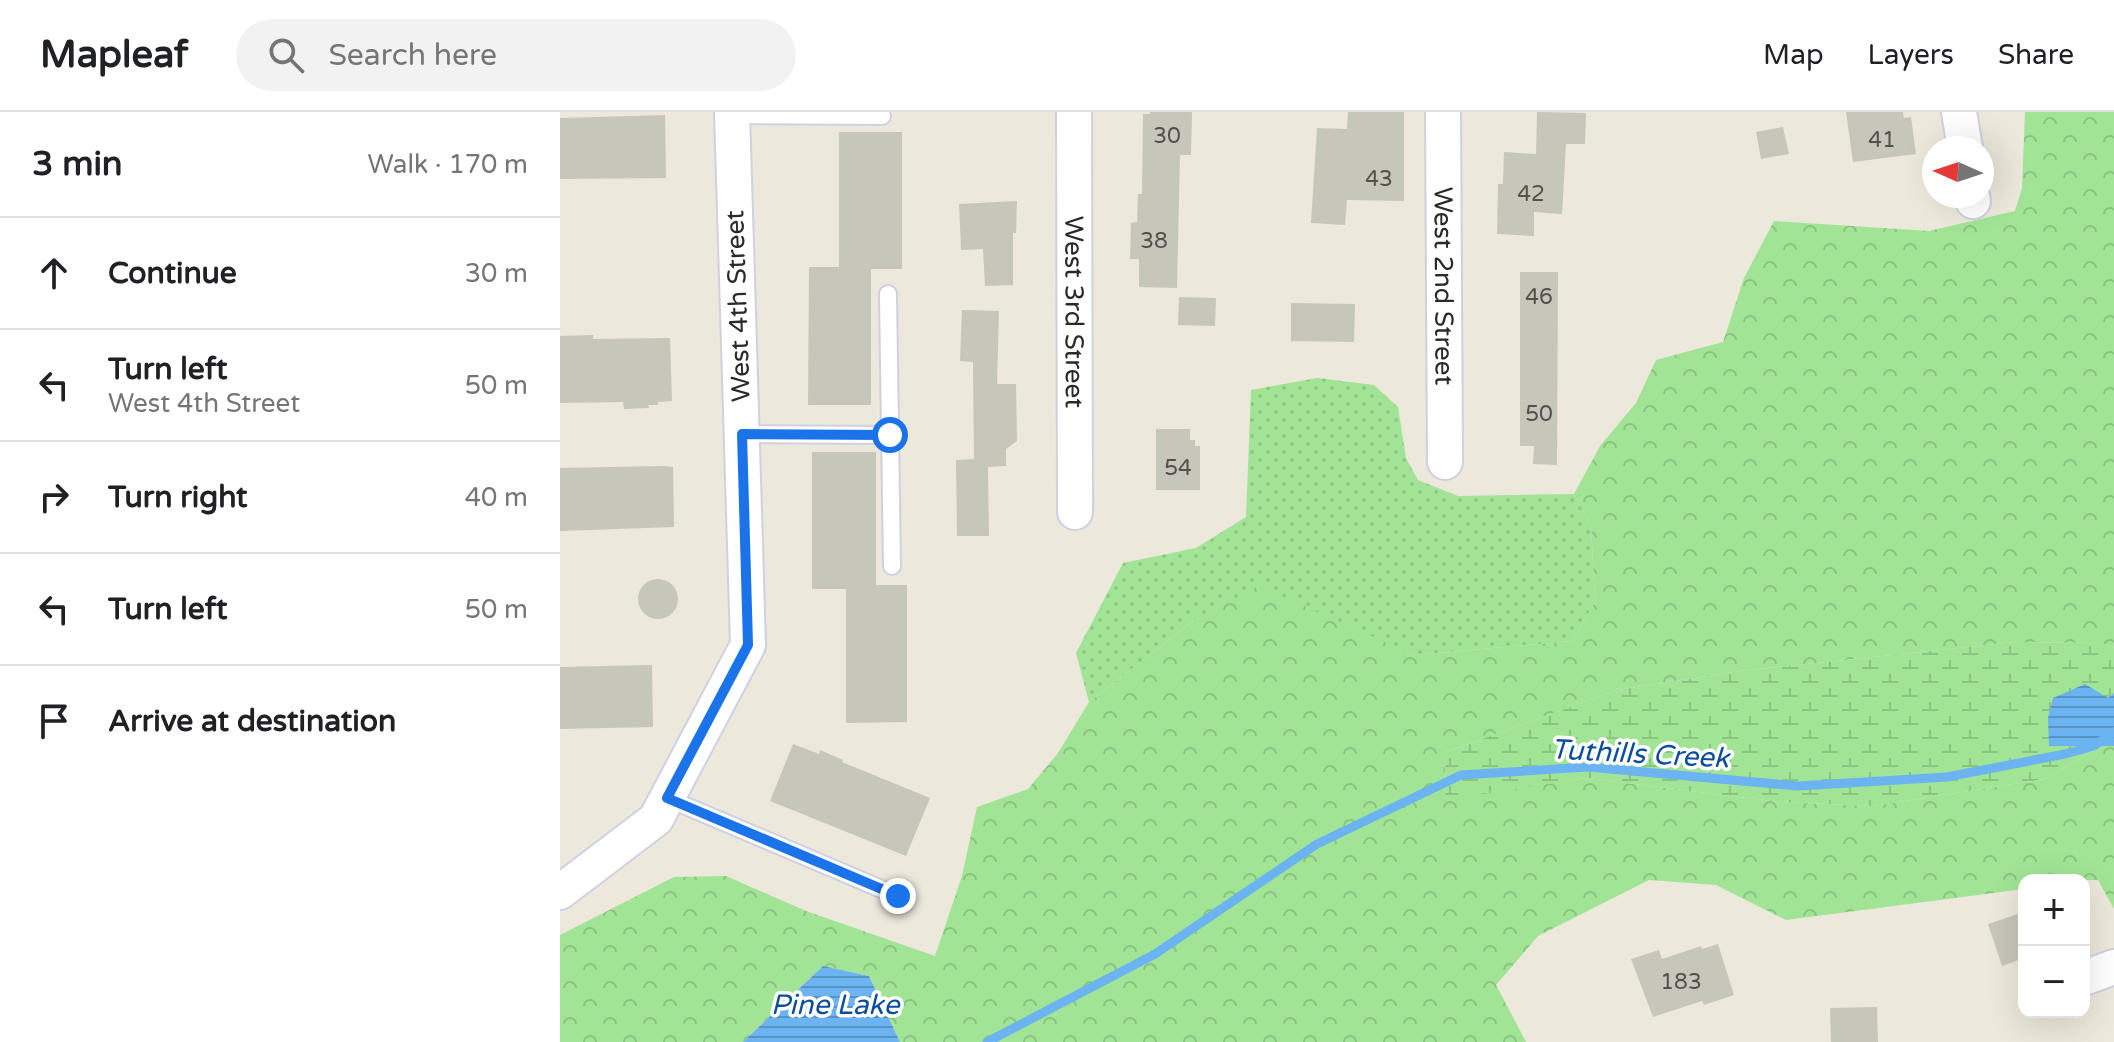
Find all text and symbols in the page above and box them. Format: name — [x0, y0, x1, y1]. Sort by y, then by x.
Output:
search box — [236, 19, 796, 91]
text: Mapleaf — [40, 32, 188, 78]
icon: search — [264, 33, 308, 77]
text: Search here — [328, 37, 497, 74]
text: Map — [1763, 38, 1824, 72]
text: Layers — [1868, 38, 1954, 72]
text: Share — [1998, 38, 2074, 72]
house number: 30 — [1153, 123, 1181, 149]
house number: 41 — [1868, 127, 1896, 153]
north arrow — [1922, 136, 1994, 208]
text: 3 min — [32, 144, 123, 185]
text: Walk · 170 m — [368, 149, 528, 180]
house number: 43 — [1365, 166, 1393, 192]
house number: 42 — [1517, 181, 1545, 207]
street label: West 2nd Street — [1428, 187, 1460, 385]
street label: West 4th Street — [719, 209, 757, 403]
street label: West 3rd Street — [1059, 216, 1090, 408]
house number: 38 — [1140, 228, 1168, 254]
icon: ahead — [32, 251, 76, 295]
text: Continue — [108, 255, 237, 292]
text: 30 m — [465, 258, 528, 289]
house number: 46 — [1525, 284, 1553, 310]
text: Turn left — [108, 351, 227, 388]
icon: left — [32, 363, 76, 407]
text: 50 m — [465, 370, 528, 401]
text: West 4th Street — [108, 388, 300, 419]
house number: 50 — [1525, 401, 1553, 427]
route start — [872, 417, 908, 453]
house number: 54 — [1164, 455, 1192, 481]
icon: right — [32, 475, 76, 519]
text: Turn right — [108, 479, 248, 516]
text: 40 m — [465, 482, 528, 513]
icon: left — [32, 587, 76, 631]
text: Turn left — [108, 591, 227, 628]
text: 50 m — [465, 594, 528, 625]
icon: arrive — [32, 699, 76, 743]
text: Arrive at destination — [108, 703, 396, 740]
water label: Tuthills Creek — [1550, 732, 1732, 776]
map controls — [2018, 874, 2090, 1018]
button: + — [2018, 874, 2090, 946]
route end — [880, 878, 916, 914]
button: − — [2018, 946, 2090, 1018]
house number: 183 — [1660, 969, 1702, 995]
water label: Pine Lake — [771, 988, 901, 1022]

